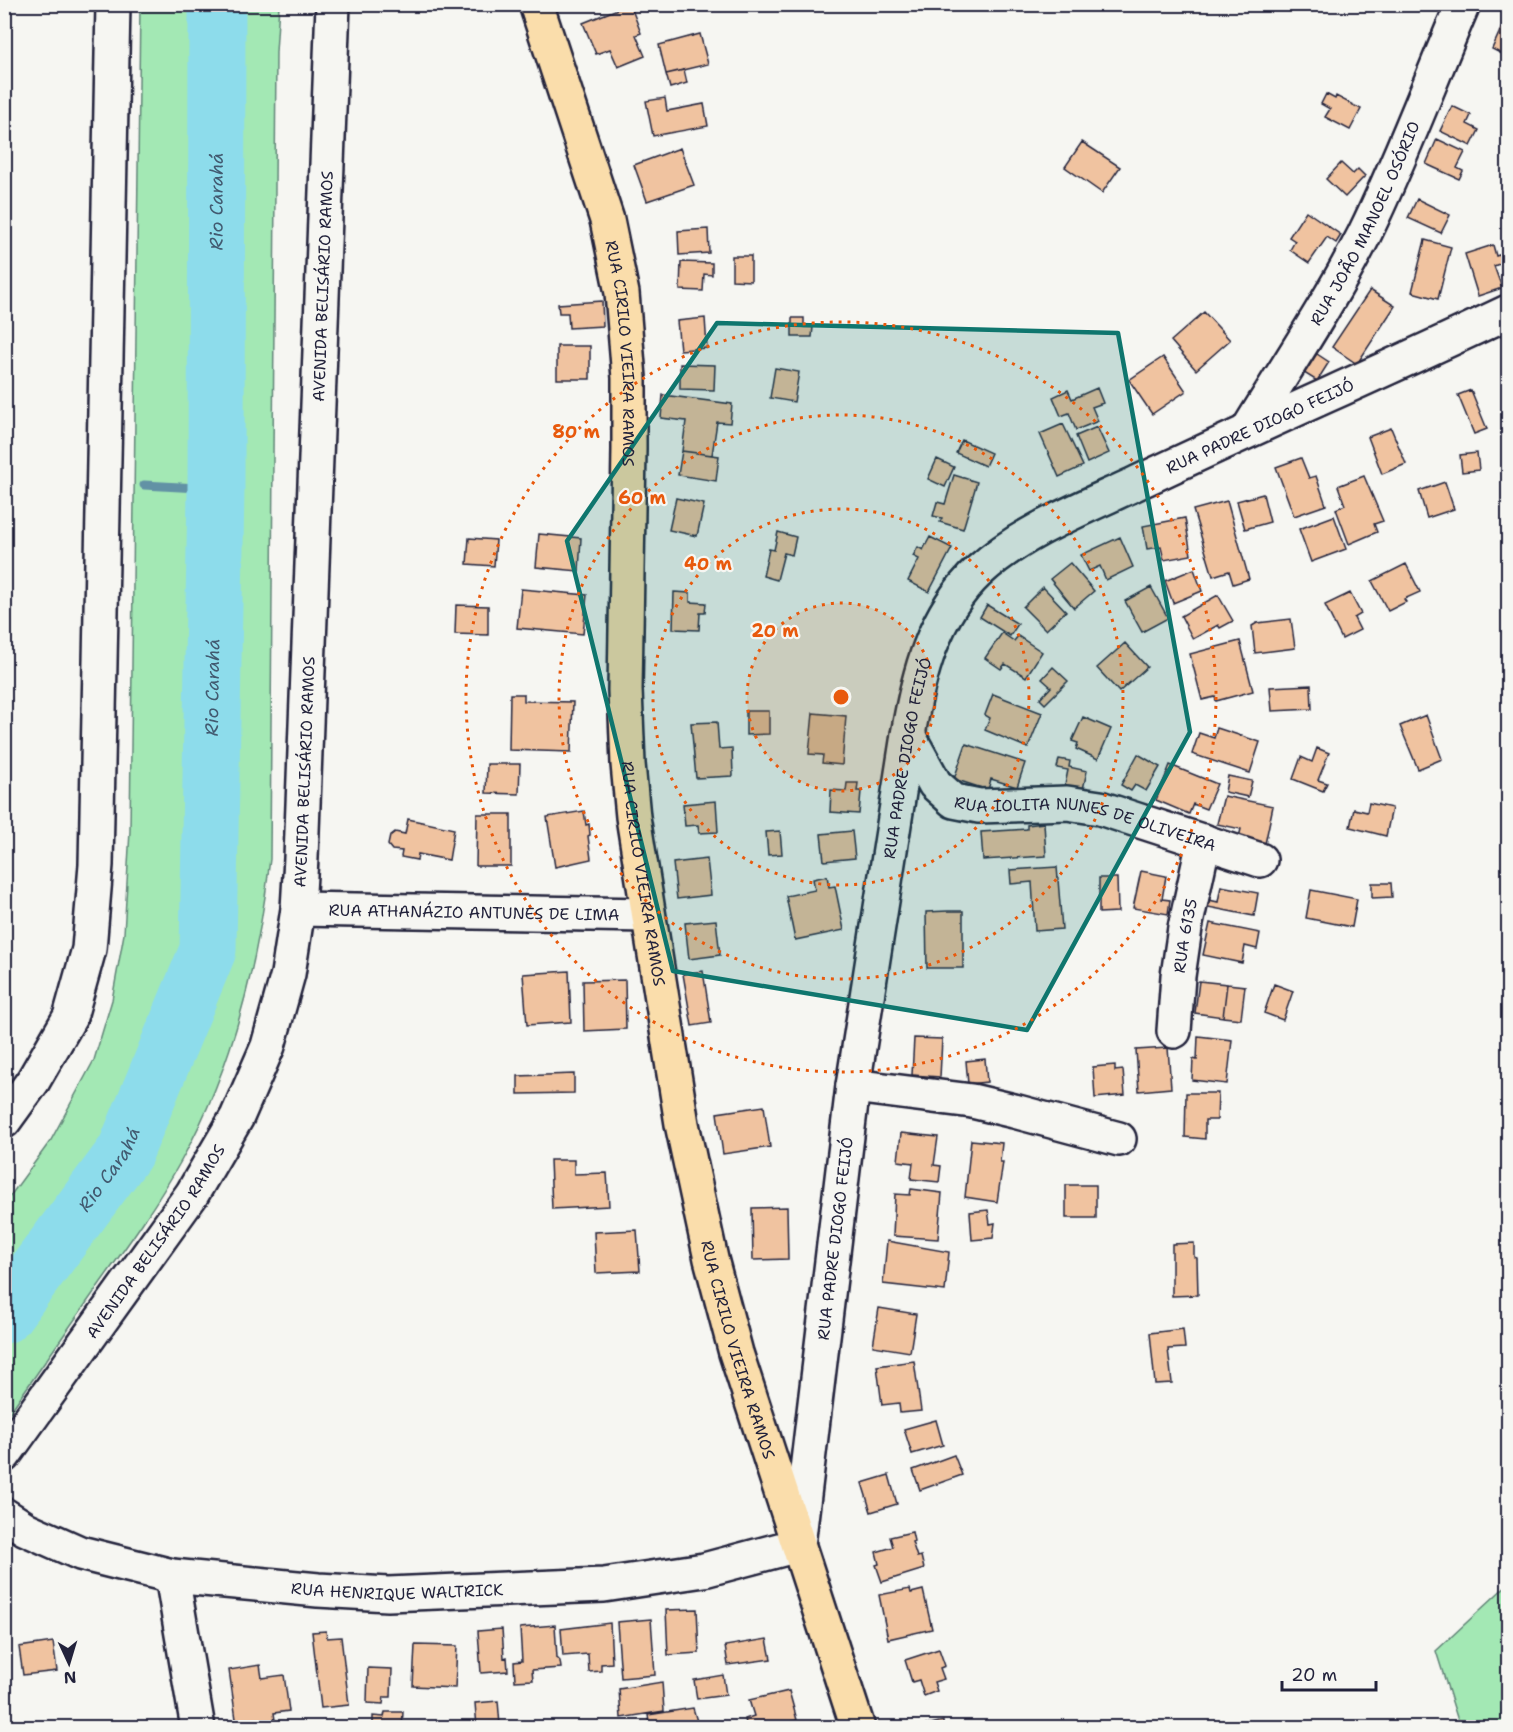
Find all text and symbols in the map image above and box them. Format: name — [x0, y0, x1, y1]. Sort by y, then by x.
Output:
street label: RUA JOÃO MANOEL OSÓRIO — [1305, 118, 1424, 329]
water label: Rio Carahá — [204, 153, 229, 250]
street label: AVENIDA BELISÁRIO RAMOS — [308, 170, 337, 402]
street label: RUA CIRILO VIEIRA RAMOS — [601, 239, 640, 467]
street label: RUA PADRE DIOGO FEIJÓ — [1163, 374, 1357, 478]
text: 80 m — [552, 420, 600, 444]
text: 60 m — [618, 486, 666, 510]
text: 40 m — [684, 552, 732, 576]
text: 20 m — [751, 619, 799, 643]
water label: Rio Carahá — [200, 639, 225, 736]
street label: RUA PADRE DIOGO FEIJÓ — [878, 655, 936, 860]
street label: AVENIDA BELISÁRIO RAMOS — [289, 656, 319, 888]
centre of rings — [831, 687, 851, 707]
street label: RUA CIRILO VIEIRA RAMOS — [617, 760, 670, 988]
street label: RUA IOLITA NUNES DE OLIVEIRA — [953, 791, 1219, 856]
street label: RUA 6135 — [1168, 896, 1202, 974]
street label: RUA ATHANÁZIO ANTUNES DE LIMA — [328, 899, 620, 925]
water label: Rio Carahá — [73, 1124, 146, 1217]
street label: RUA PADRE DIOGO FEIJÓ — [812, 1136, 857, 1341]
street label: AVENIDA BELISÁRIO RAMOS — [81, 1140, 229, 1342]
street label: RUA CIRILO VIEIRA RAMOS — [697, 1238, 780, 1462]
street label: RUA HENRIQUE WALTRICK — [290, 1577, 504, 1605]
north arrow — [39, 1633, 99, 1693]
scale bar — [1282, 1654, 1376, 1692]
text: 20 m — [1291, 1663, 1337, 1687]
text: N — [63, 1667, 77, 1688]

